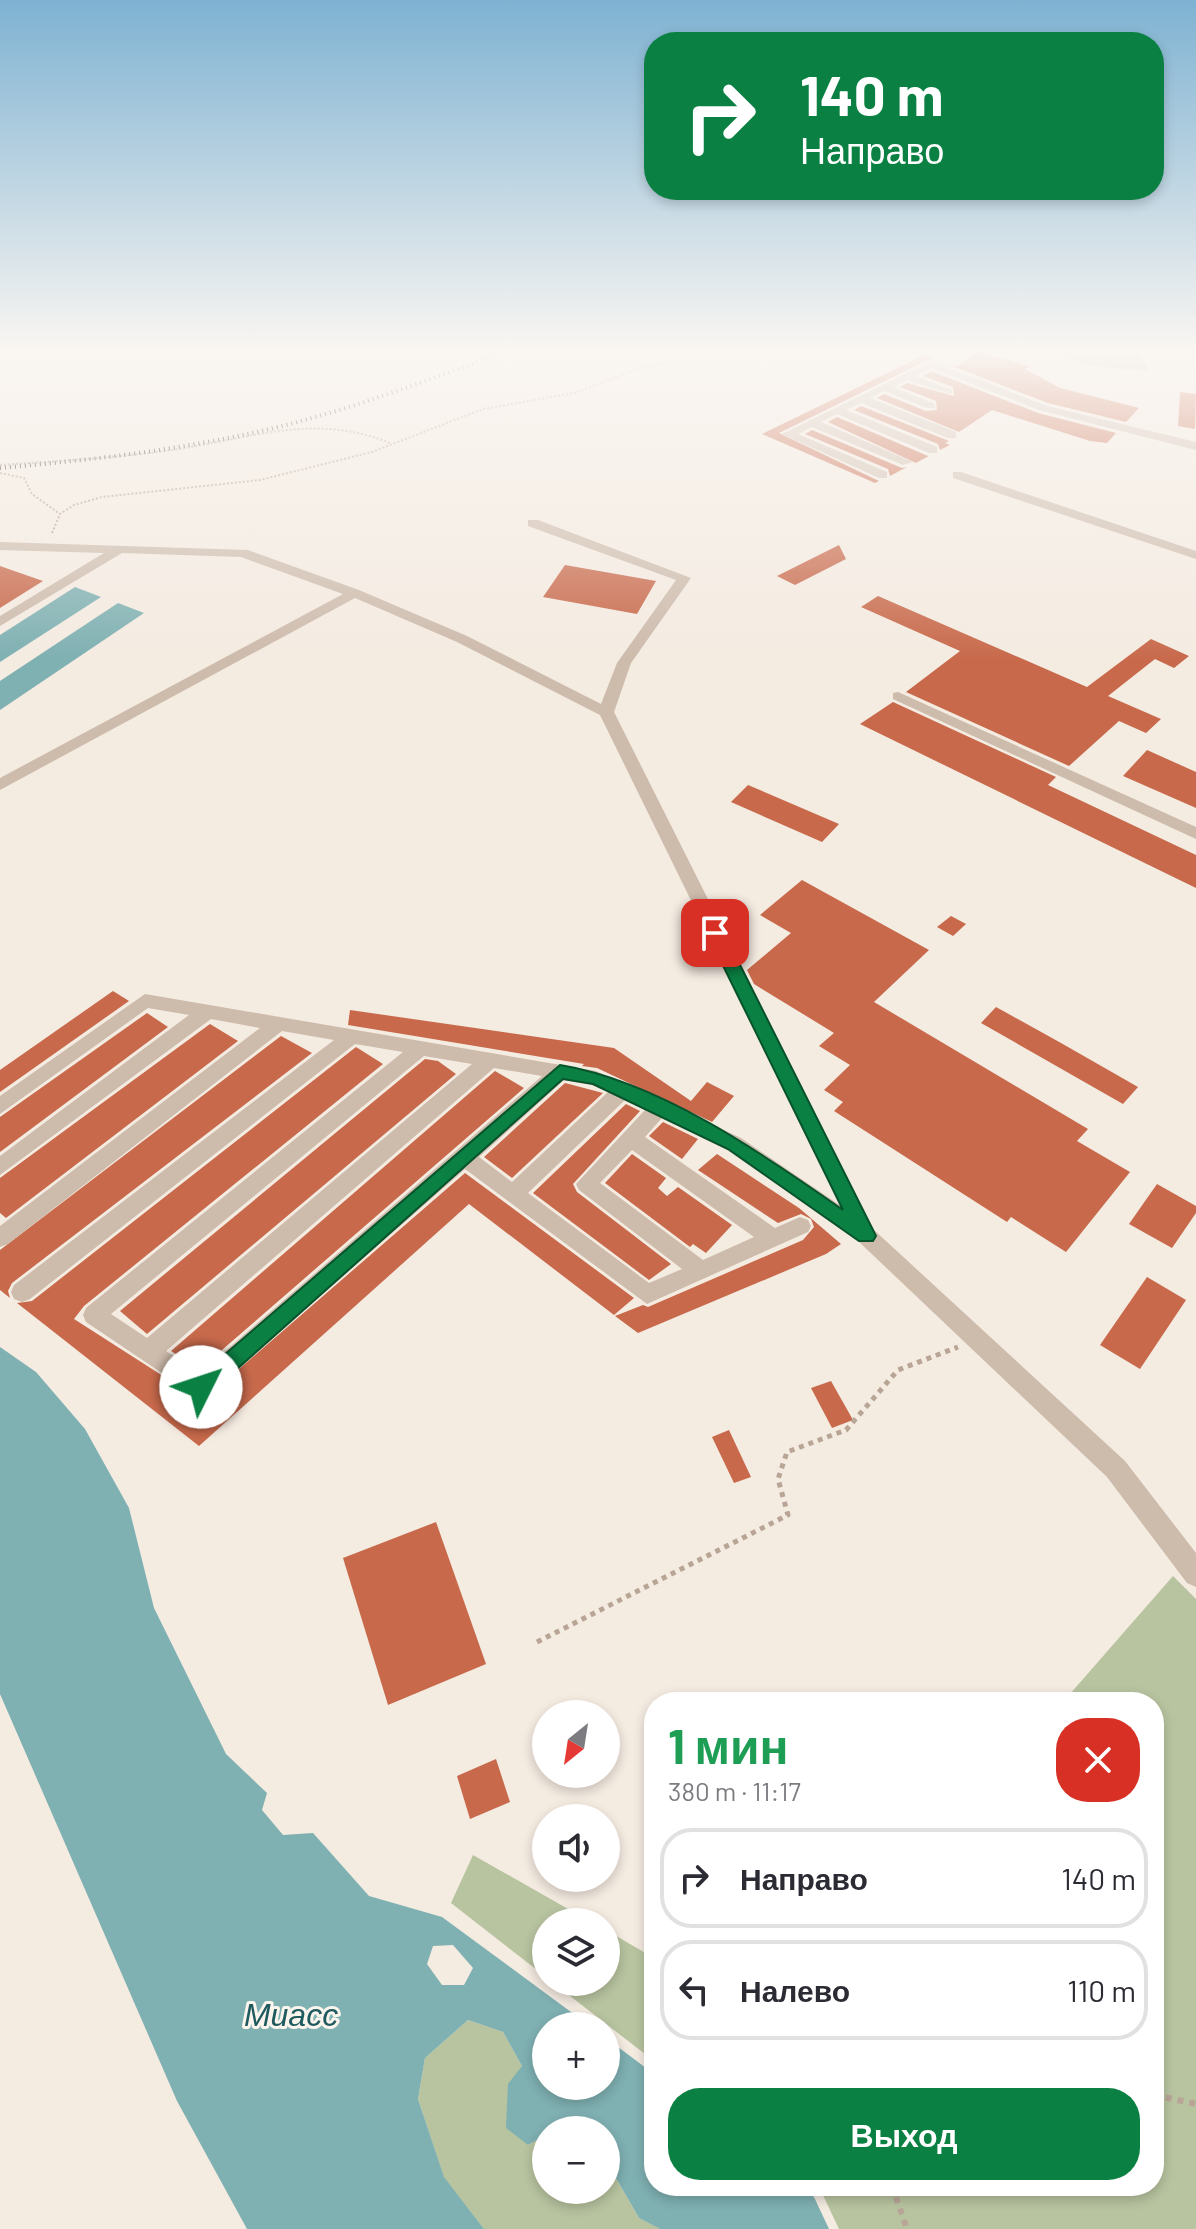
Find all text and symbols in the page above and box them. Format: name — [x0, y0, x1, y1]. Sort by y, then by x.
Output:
text: 140 m — [800, 60, 944, 127]
icon: right — [668, 64, 772, 168]
text: Направо — [800, 128, 944, 171]
pin — [681, 899, 749, 967]
icon: arrive — [693, 911, 737, 955]
position arrow — [159, 1345, 243, 1429]
north arrow — [532, 1700, 620, 1788]
map controls — [532, 1700, 620, 2204]
text: 1 мин — [668, 1716, 789, 1774]
button: close — [1056, 1718, 1140, 1802]
text: 380 m · 11:17 — [668, 1775, 801, 1806]
button: sound — [532, 1804, 620, 1892]
icon: right — [672, 1856, 716, 1900]
text: Направо — [740, 1860, 868, 1896]
text: 140 m — [1061, 1860, 1136, 1896]
button: layers — [532, 1908, 620, 1996]
icon: left — [672, 1968, 716, 2012]
text: Налево — [740, 1972, 850, 2008]
text: 110 m — [1067, 1972, 1136, 2008]
water label: Миасс — [244, 1994, 338, 2032]
button: + — [532, 2012, 620, 2100]
button: Выход — [668, 2088, 1140, 2180]
button: − — [532, 2116, 620, 2204]

